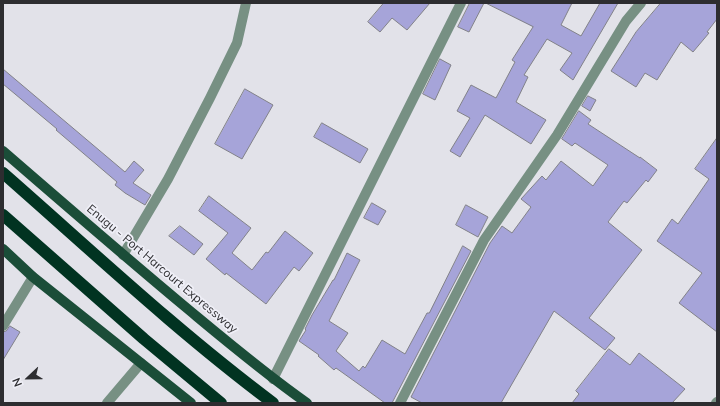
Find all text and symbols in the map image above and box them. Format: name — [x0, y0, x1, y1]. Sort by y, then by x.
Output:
street label: Enugu - Port Harcourt Expressway — [84, 202, 240, 336]
north arrow — [8, 358, 48, 398]
text: N — [9, 376, 25, 389]

